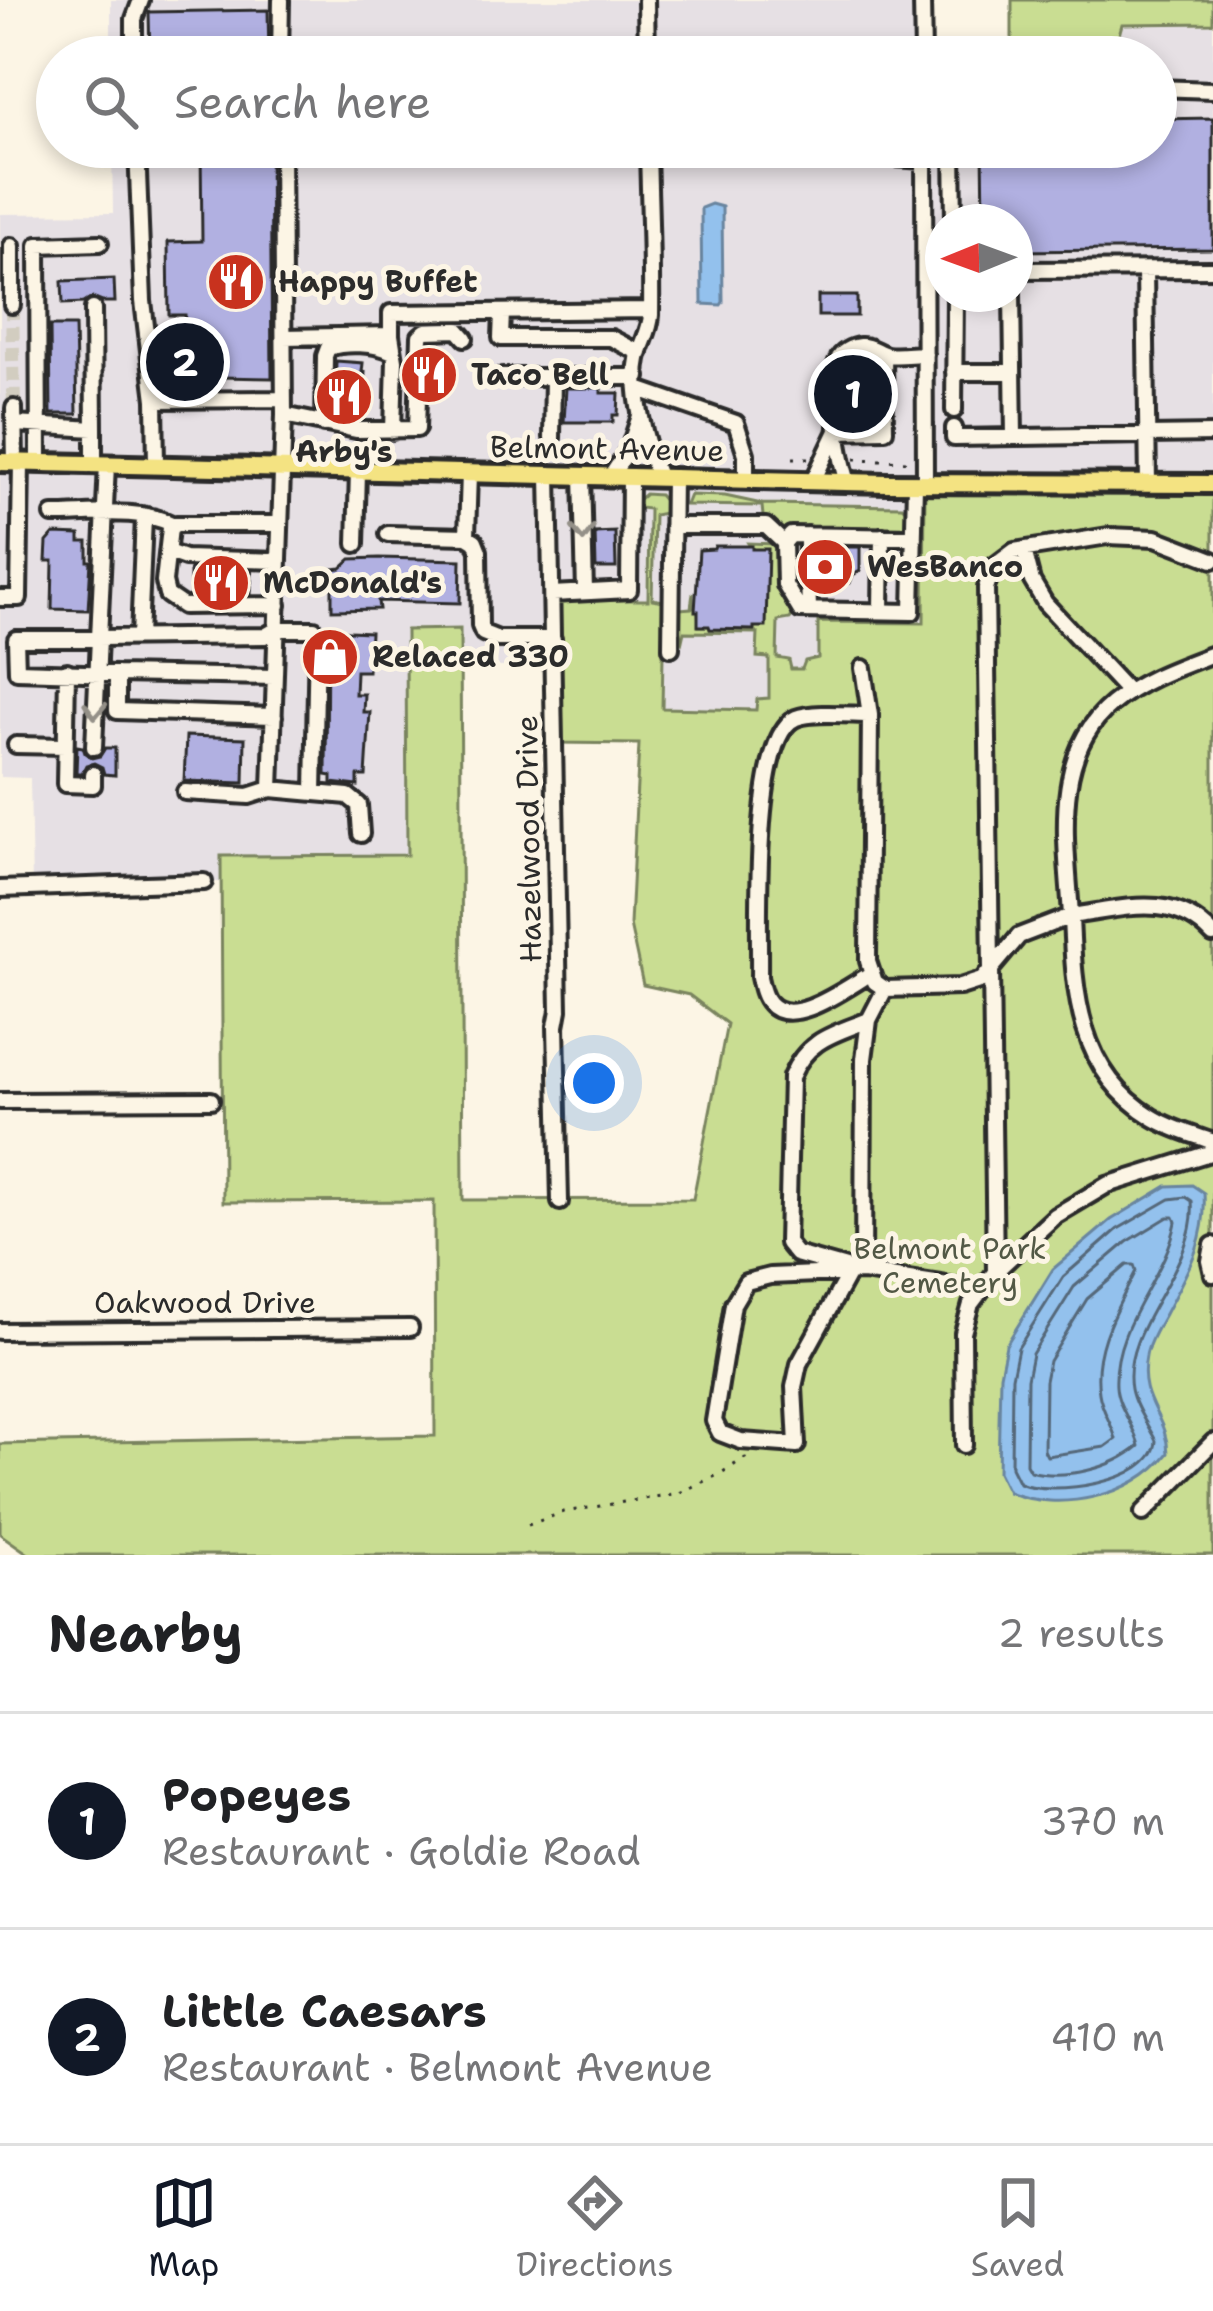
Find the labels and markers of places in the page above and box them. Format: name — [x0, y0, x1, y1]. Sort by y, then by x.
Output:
restaurant icon: Happy Buffet — [205, 251, 267, 313]
place label: Happy Buffet — [278, 261, 478, 302]
pin: 2 — [146, 317, 224, 407]
restaurant icon: Taco Bell — [398, 344, 460, 406]
pin: 1 — [814, 349, 892, 439]
place label: Taco Bell — [471, 354, 609, 395]
restaurant icon: Arby's — [313, 366, 375, 428]
place label: Arby's — [295, 431, 393, 472]
bank icon: WesBanco — [794, 536, 856, 598]
place label: WesBanco — [867, 546, 1023, 587]
restaurant icon: McDonald's — [190, 552, 252, 614]
place label: McDonald's — [263, 562, 442, 603]
shop icon: Relaced 330 — [299, 626, 361, 688]
place label: Relaced 330 — [372, 636, 569, 677]

